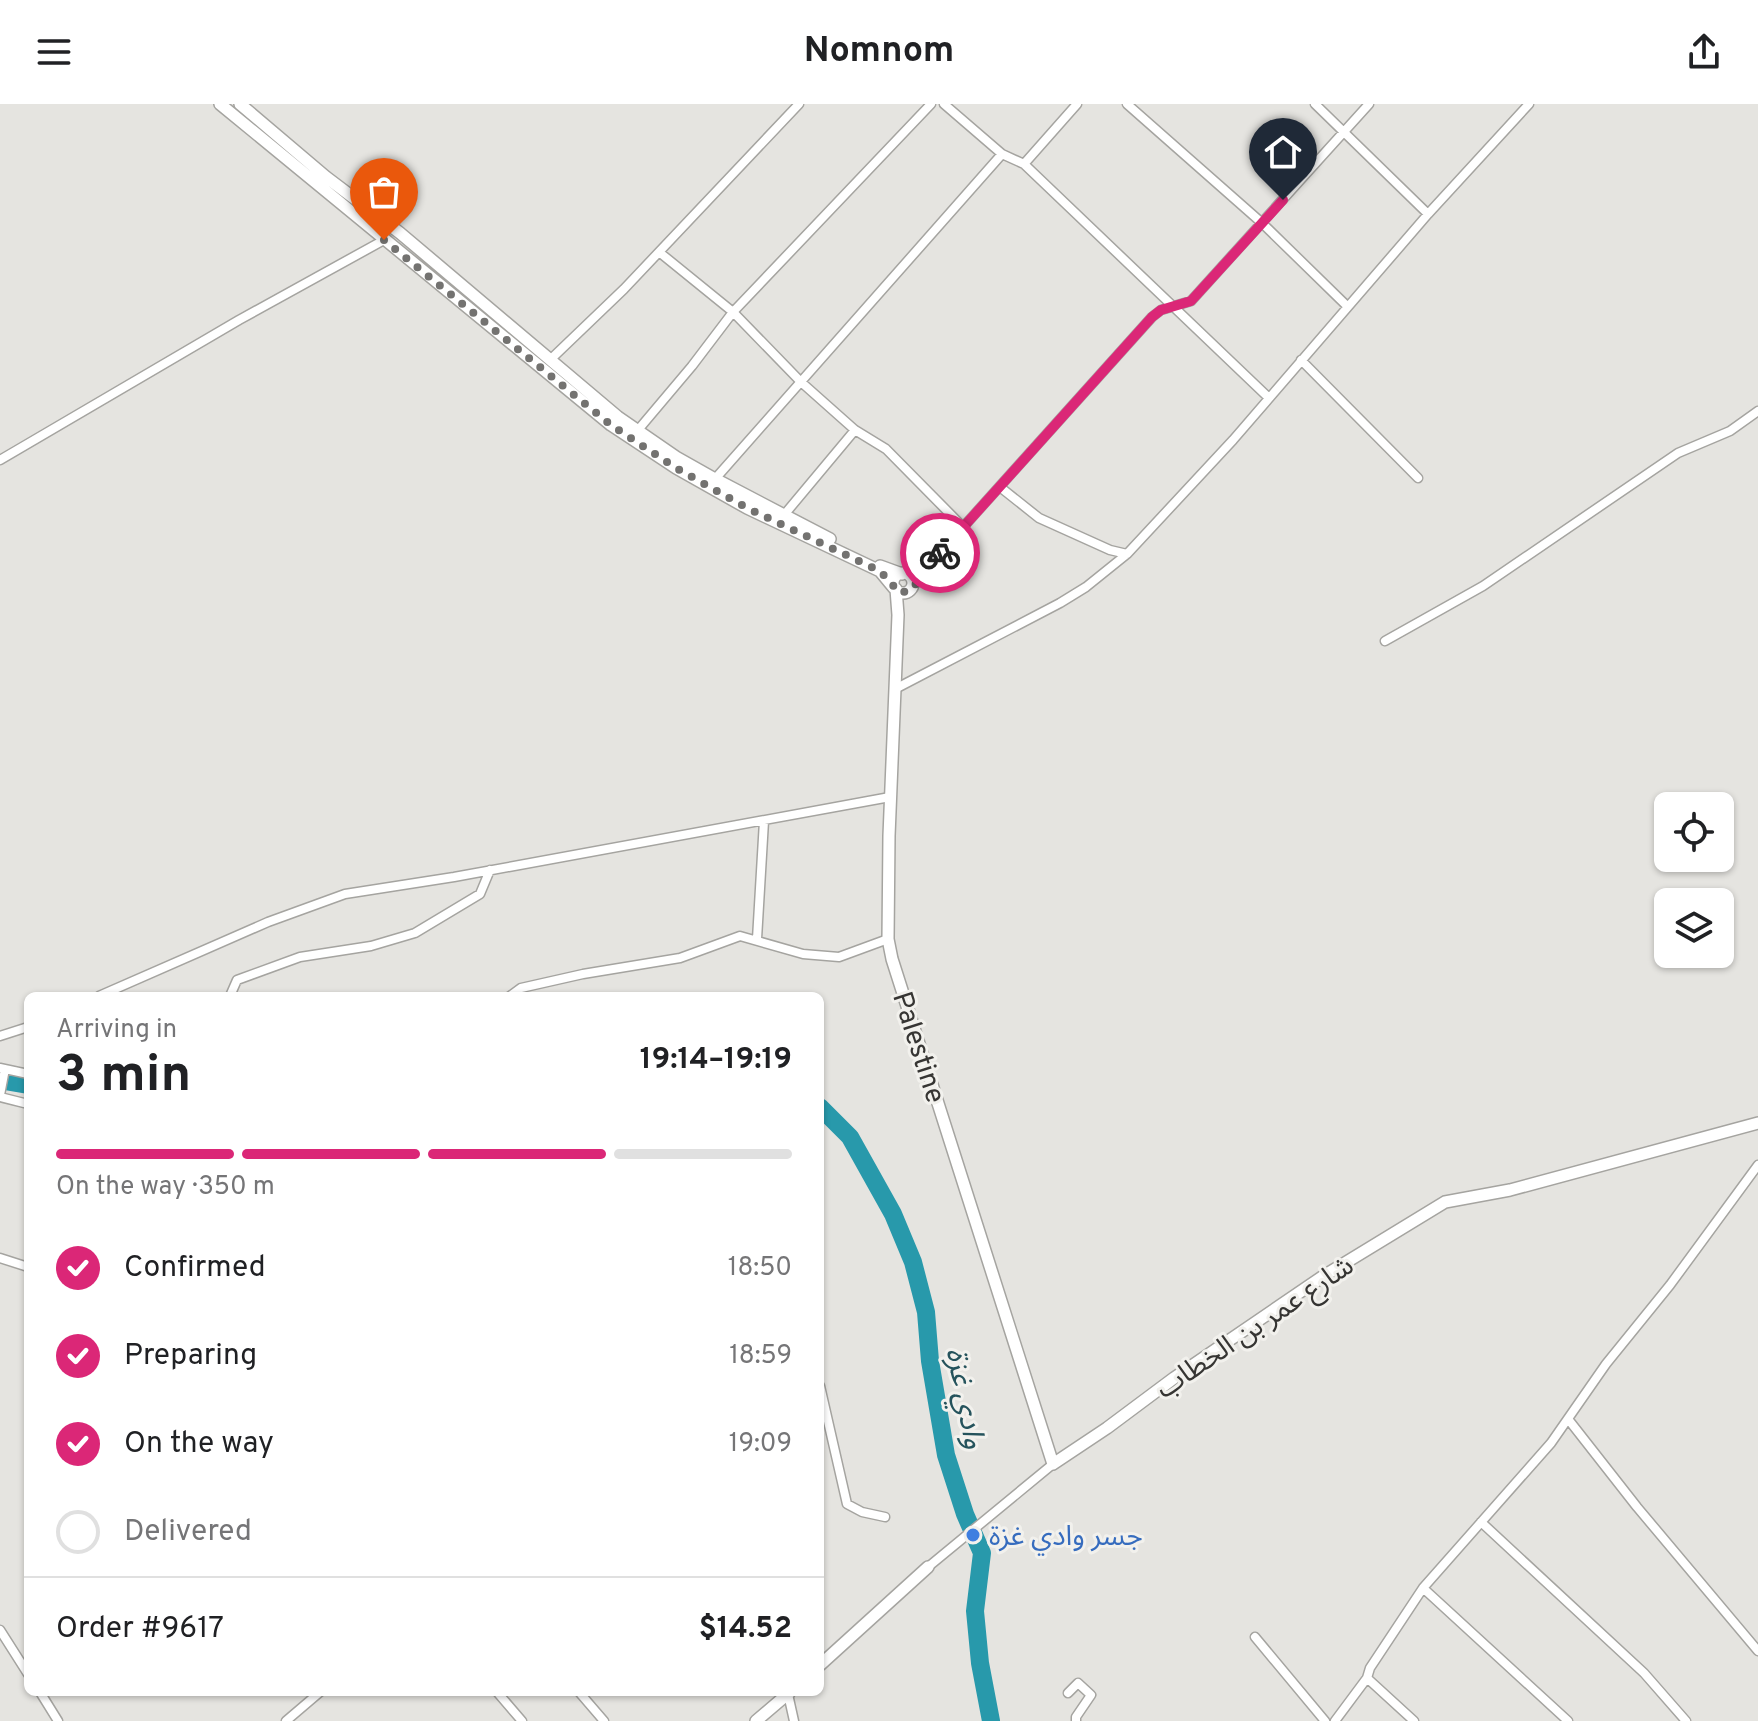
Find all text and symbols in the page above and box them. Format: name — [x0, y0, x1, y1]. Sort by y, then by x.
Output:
text: Nomnom — [804, 29, 954, 75]
icon: menu — [32, 30, 76, 74]
icon: share — [1682, 30, 1726, 74]
pin — [1249, 118, 1317, 200]
icon: home — [1261, 130, 1305, 174]
pin — [350, 158, 418, 240]
icon: bag — [362, 170, 406, 214]
courier — [900, 513, 980, 593]
icon: bike — [918, 531, 962, 575]
map controls — [1654, 792, 1734, 968]
button: locate — [1654, 792, 1734, 872]
button: layers — [1654, 888, 1734, 968]
street label: Palestine — [882, 988, 952, 1108]
text: Arriving in — [56, 1014, 177, 1047]
text: 19:14–19:19 — [640, 1042, 792, 1079]
text: 3 min — [56, 1044, 191, 1110]
text: On the way · 350 m — [56, 1171, 275, 1204]
icon: check — [56, 1246, 100, 1290]
street label: شارع عمر بن الخطاب — [1150, 1249, 1362, 1408]
text: Confirmed — [124, 1250, 266, 1287]
text: 18:50 — [728, 1252, 792, 1285]
icon: check — [56, 1334, 100, 1378]
text: Preparing — [124, 1338, 257, 1375]
text: 18:59 — [729, 1340, 792, 1373]
water label: وادي غزة — [934, 1345, 991, 1453]
icon: check — [56, 1422, 100, 1466]
text: On the way — [124, 1426, 274, 1463]
text: 19:09 — [729, 1428, 792, 1461]
text: Delivered — [124, 1514, 252, 1551]
place label: جسر وادي غزة — [989, 1520, 1143, 1556]
marker: جسر وادي غزة — [964, 1526, 982, 1544]
text: Order #9617 — [56, 1611, 224, 1648]
text: $14.52 — [699, 1611, 792, 1648]

